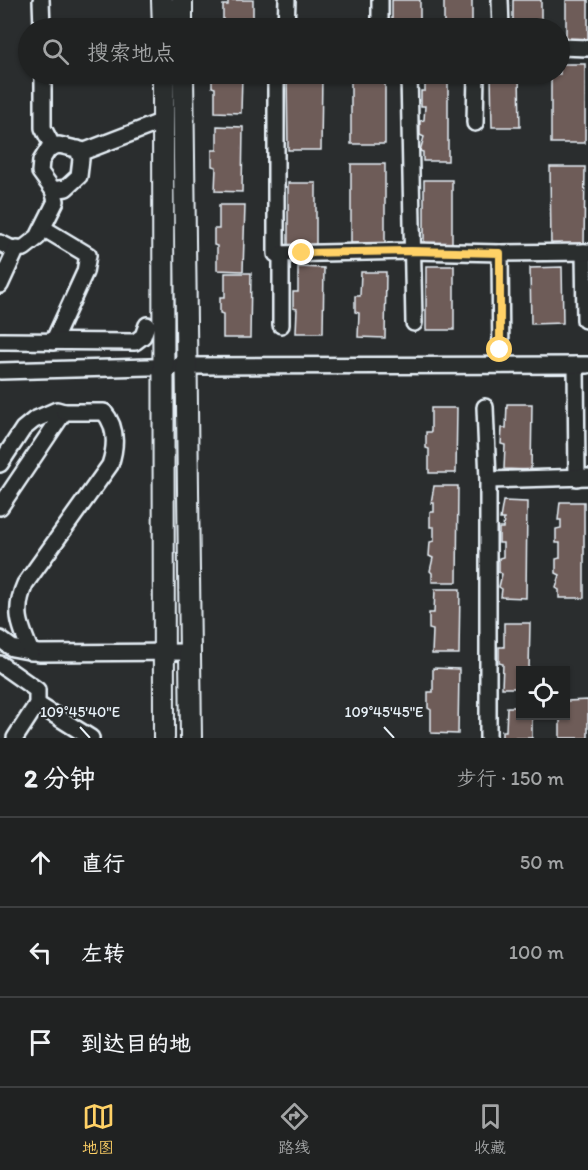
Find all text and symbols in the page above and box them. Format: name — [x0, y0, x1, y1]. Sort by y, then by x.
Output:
search box — [18, 18, 570, 84]
icon: search — [39, 35, 72, 68]
text: 搜索地点 — [87, 39, 175, 66]
route end — [288, 239, 314, 265]
route start — [486, 336, 512, 362]
map controls — [516, 666, 570, 720]
button: locate — [516, 666, 570, 720]
text: 109°45'40"E — [40, 703, 120, 721]
text: 109°45'45"E — [345, 703, 423, 721]
text: 2 分钟 — [24, 762, 96, 794]
text: 步行 · 150 m — [457, 766, 564, 790]
icon: ahead — [24, 846, 57, 879]
text: 直行 — [81, 850, 125, 877]
text: 50 m — [520, 850, 564, 874]
icon: left — [24, 936, 57, 969]
text: 左转 — [81, 940, 125, 967]
text: 100 m — [509, 940, 564, 964]
icon: arrive — [24, 1026, 57, 1059]
text: 到达目的地 — [81, 1030, 191, 1057]
tab: 地图 — [82, 1100, 115, 1158]
tab: 路线 — [278, 1100, 311, 1158]
tab: 收藏 — [474, 1100, 507, 1158]

